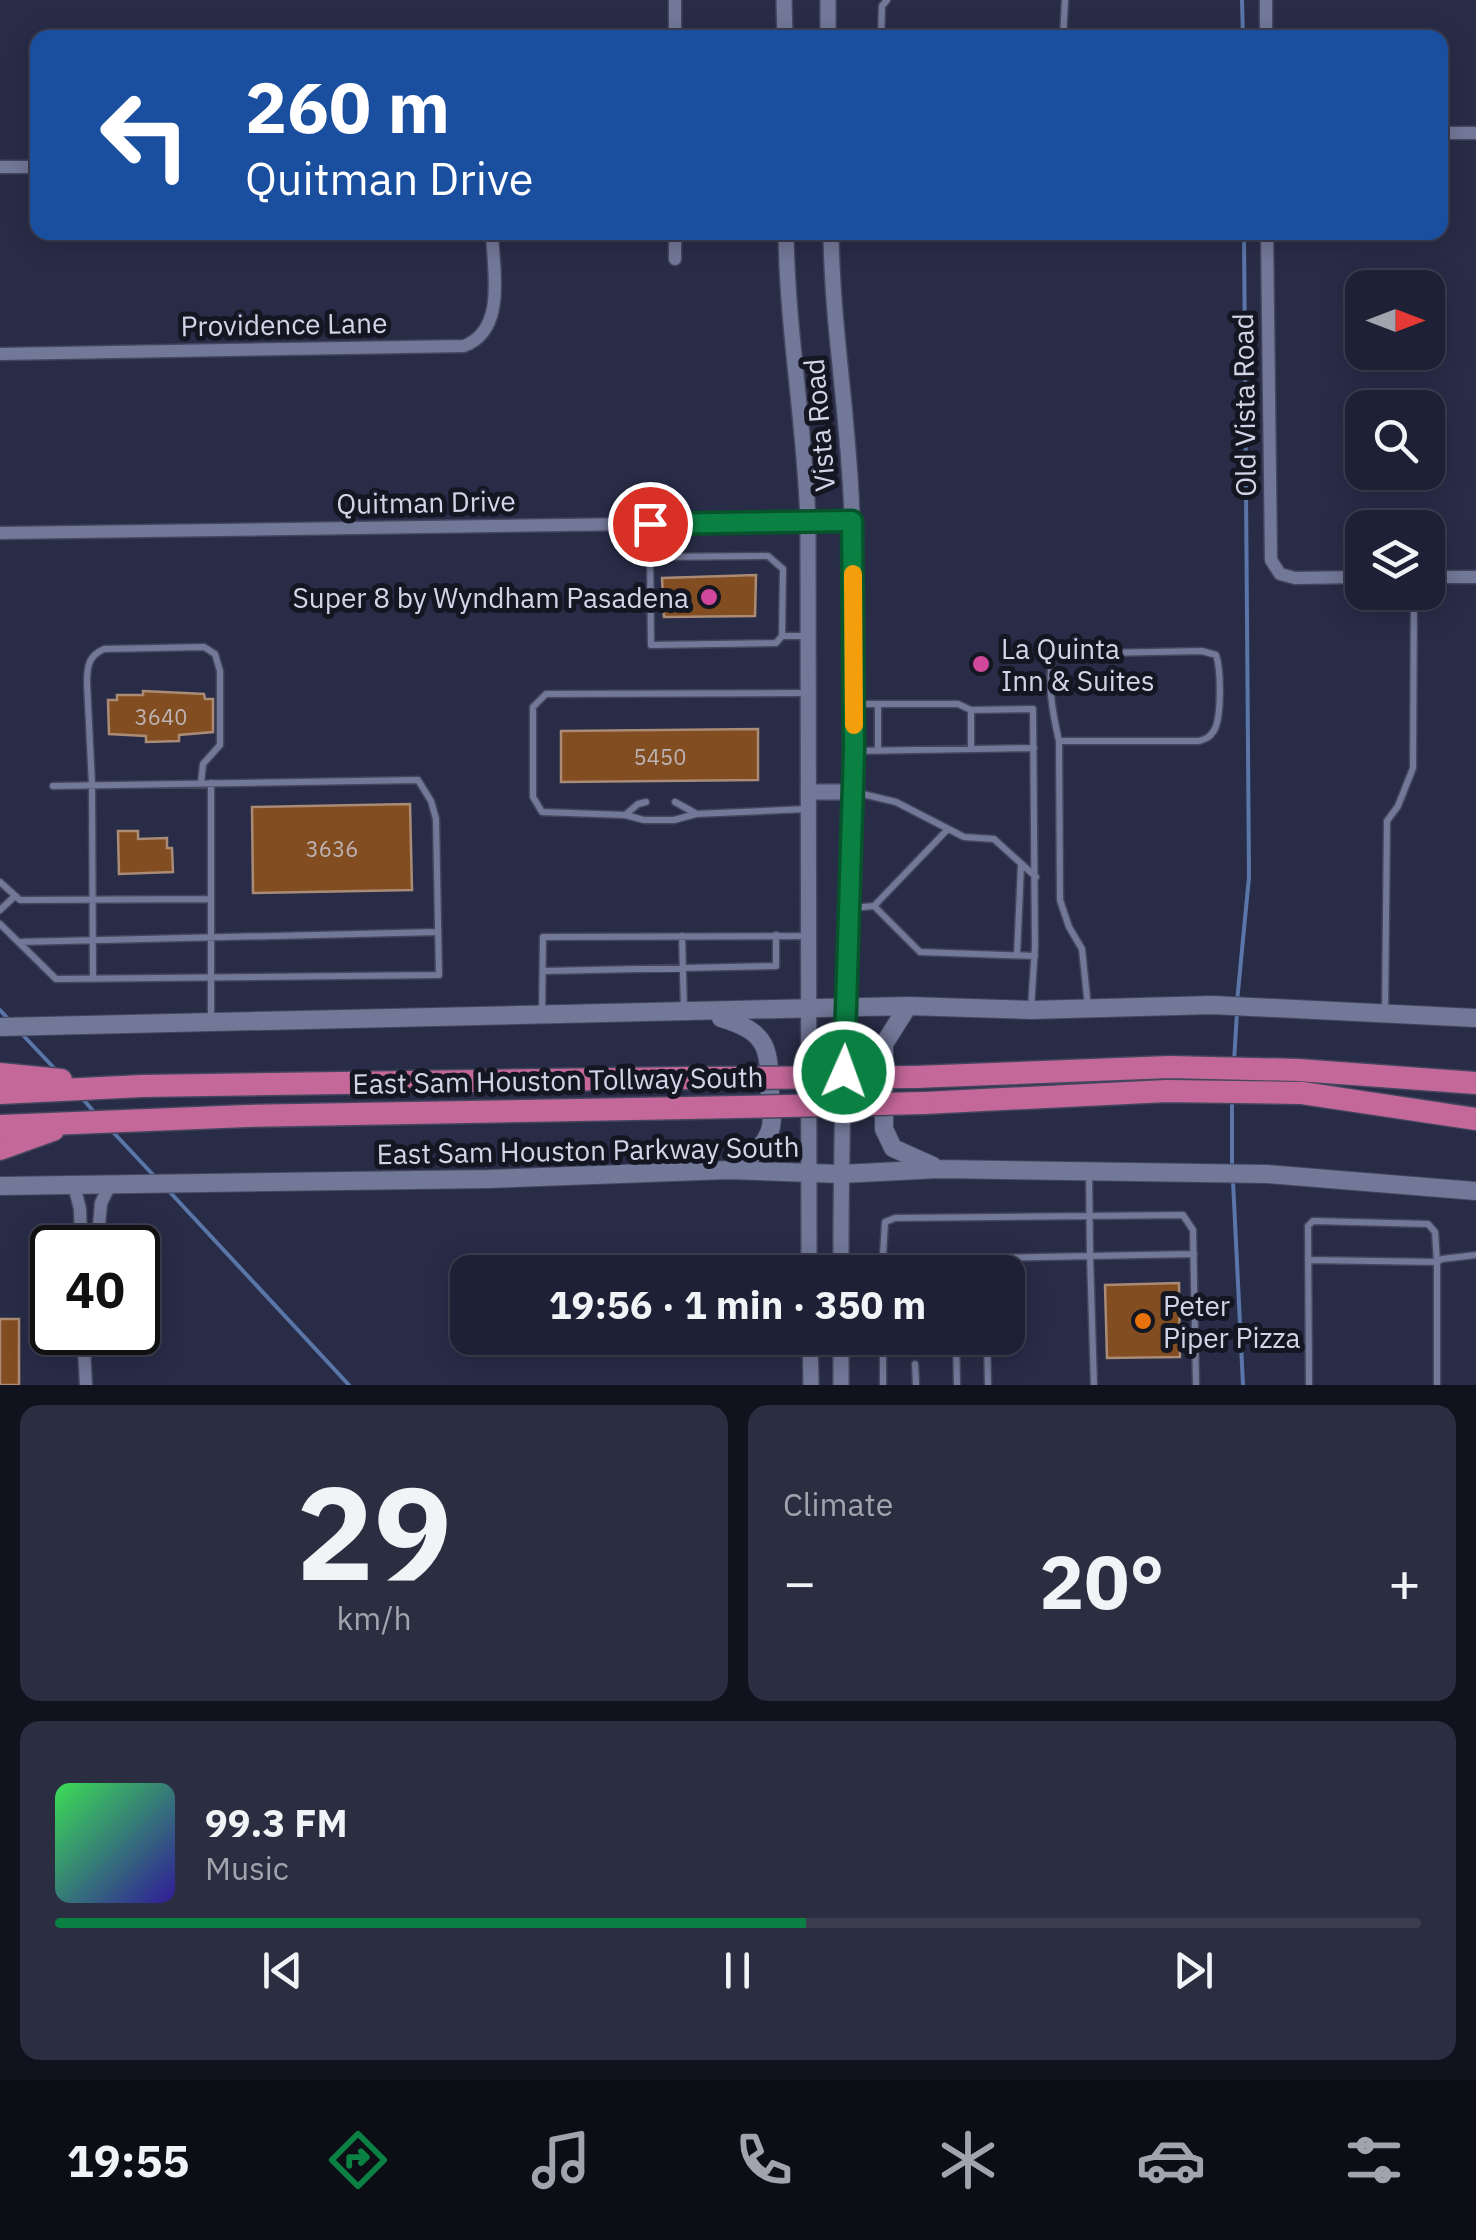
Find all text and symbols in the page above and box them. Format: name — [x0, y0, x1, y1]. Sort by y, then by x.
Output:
text: 260 m — [245, 61, 450, 152]
icon: left — [80, 70, 210, 200]
text: Quitman Drive — [245, 149, 533, 207]
north arrow — [1345, 270, 1445, 370]
map controls — [1345, 270, 1445, 610]
street label: Providence Lane — [180, 304, 388, 344]
street label: Old Vista Road — [1224, 313, 1264, 497]
street label: Vista Road — [795, 357, 843, 493]
button: search — [1345, 390, 1445, 490]
street label: Quitman Drive — [336, 482, 516, 522]
pin — [608, 482, 693, 567]
icon: arrive — [623, 497, 678, 552]
button: layers — [1345, 510, 1445, 610]
place label: Super 8 by Wyndham Pasadena — [293, 579, 689, 616]
marker: Super 8 by Wyndham Pasadena — [698, 586, 720, 608]
place label: La Quinta Inn & Suites — [1001, 630, 1155, 699]
marker: La Quinta Inn & Suites — [970, 653, 992, 675]
house number: 3640 — [135, 702, 187, 731]
house number: 5450 — [634, 742, 686, 771]
house number: 3636 — [306, 834, 358, 863]
position arrow — [792, 1020, 896, 1124]
street label: East Sam Houston Tollway South — [352, 1058, 764, 1102]
street label: East Sam Houston Parkway South — [376, 1128, 800, 1172]
speed limit sign: 40 — [30, 1225, 160, 1355]
text: 19:56 · 1 min · 350 m — [549, 1280, 926, 1329]
place label: Peter Piper Pizza — [1163, 1287, 1300, 1356]
marker: Peter Piper Pizza — [1132, 1310, 1154, 1332]
text: 29 — [296, 1447, 452, 1616]
text: Climate — [783, 1483, 893, 1525]
text: 20° — [1039, 1532, 1165, 1630]
text: − — [783, 1546, 816, 1617]
text: + — [1388, 1546, 1421, 1617]
text: km/h — [336, 1597, 412, 1639]
text: 99.3 FM — [205, 1798, 348, 1847]
text: Music — [205, 1847, 289, 1889]
icon: previous — [255, 1943, 310, 1998]
icon: pause — [710, 1943, 765, 1998]
icon: next — [1166, 1943, 1221, 1998]
icon: directions — [323, 2125, 393, 2195]
icon: music — [526, 2125, 596, 2195]
icon: phone — [729, 2125, 799, 2195]
icon: climate — [933, 2125, 1003, 2195]
icon: car — [1136, 2125, 1206, 2195]
icon: filters — [1339, 2125, 1409, 2195]
text: 19:55 — [67, 2131, 190, 2189]

